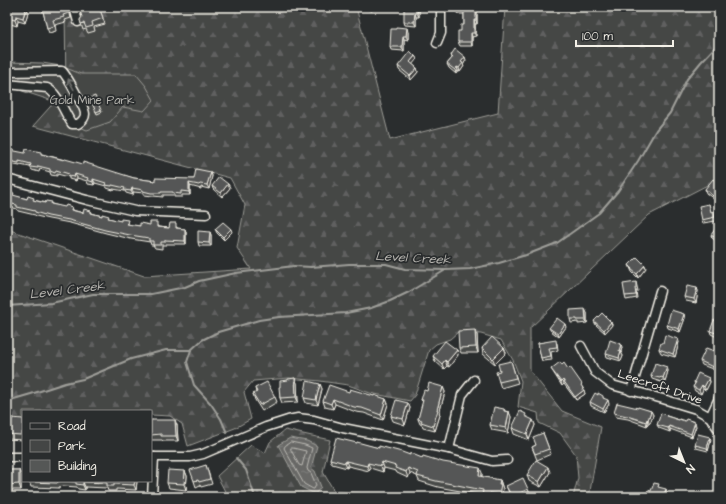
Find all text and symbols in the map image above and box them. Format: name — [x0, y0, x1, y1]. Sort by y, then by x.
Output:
scale bar — [576, 22, 673, 48]
text: 100 m — [582, 28, 613, 45]
one-way arrow — [67, 78, 74, 90]
park label: Gold Mine Park — [50, 92, 135, 109]
water label: Level Creek — [375, 247, 452, 269]
water label: Level Creek — [28, 276, 107, 304]
street label: Leecroft Drive — [616, 365, 705, 409]
legend — [22, 410, 152, 482]
text: Road — [58, 418, 86, 435]
text: Park — [58, 438, 86, 455]
north arrow — [664, 442, 704, 482]
text: Building — [58, 458, 96, 476]
text: N — [683, 461, 698, 477]

